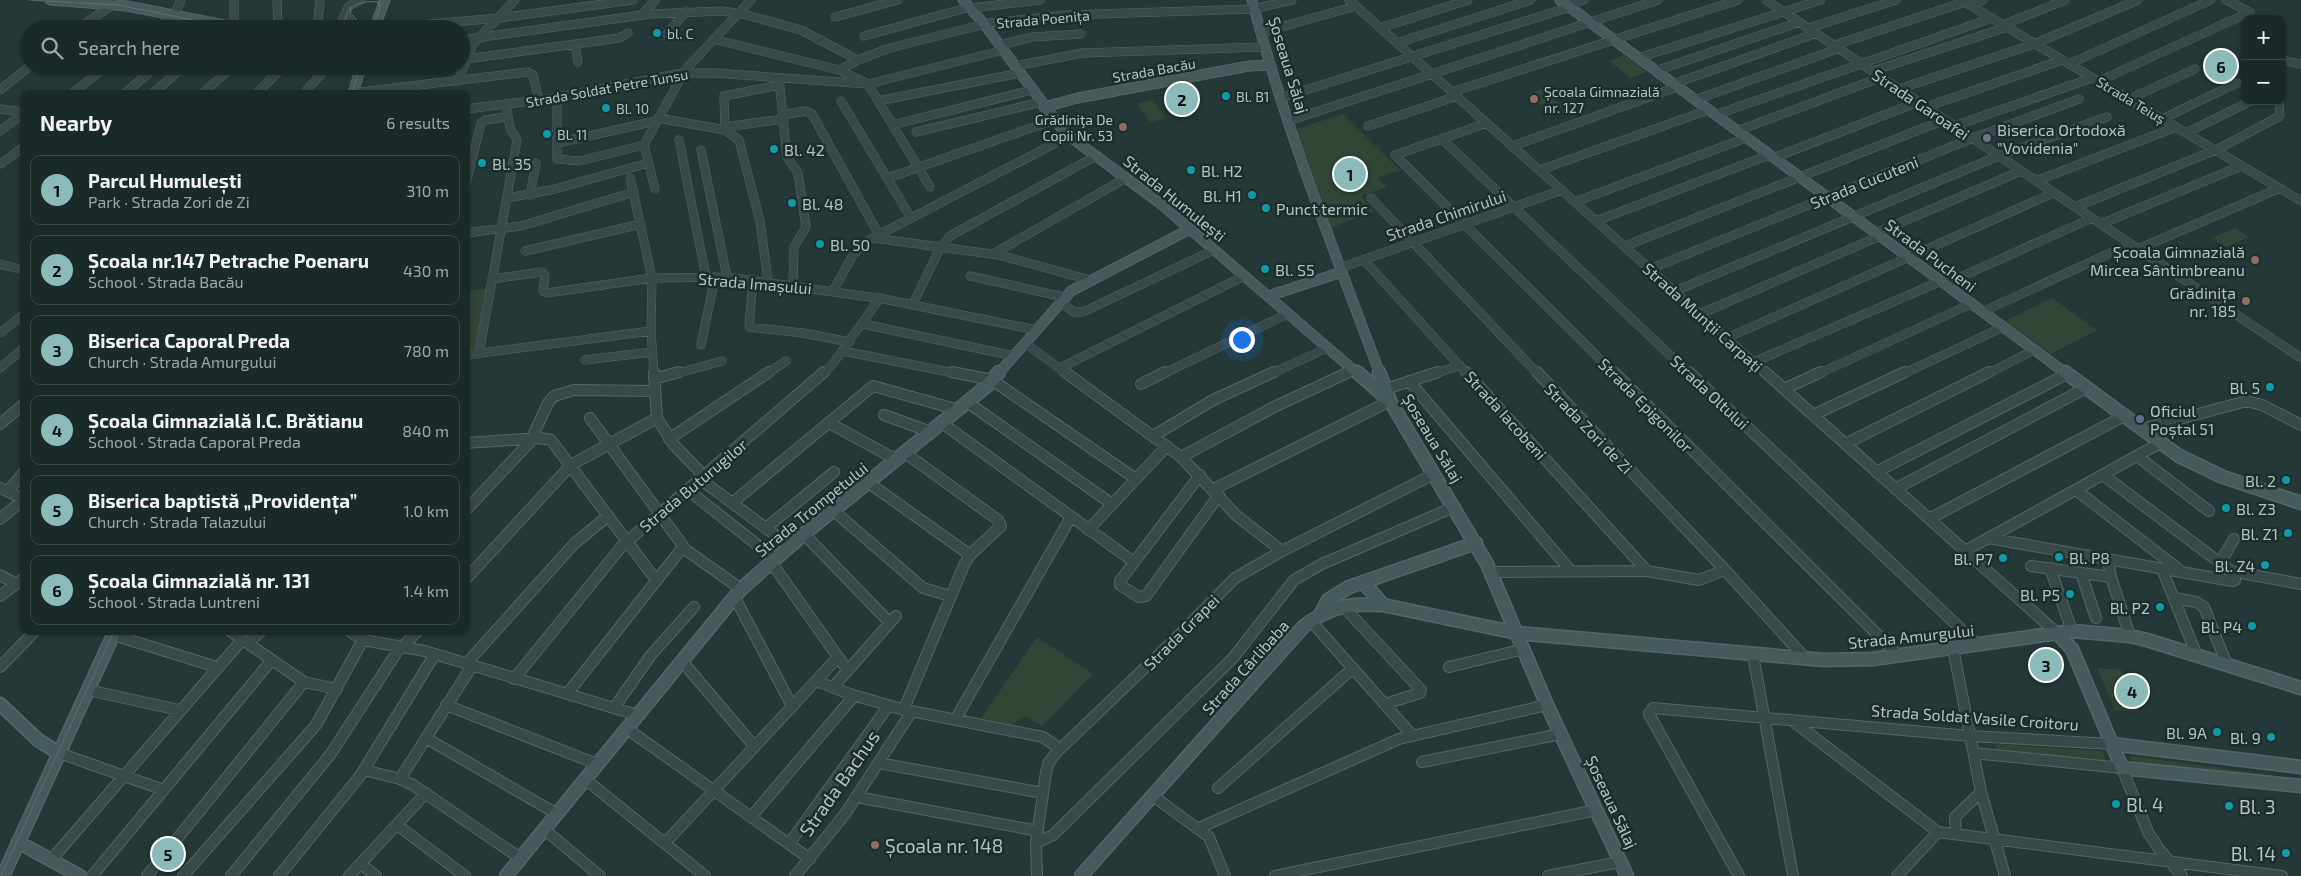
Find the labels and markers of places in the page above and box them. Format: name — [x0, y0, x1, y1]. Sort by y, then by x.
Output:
place label: bl. C — [667, 25, 693, 42]
marker: bl. C — [651, 27, 663, 39]
pin: 6 — [2205, 47, 2237, 85]
pin: 2 — [1166, 80, 1198, 118]
place label: Școala Gimnazială nr. 127 — [1544, 83, 1660, 116]
place label: Bl. B1 — [1236, 88, 1269, 105]
marker: Bl. B1 — [1220, 90, 1232, 102]
marker: Școala Gimnazială nr. 127 — [1528, 93, 1540, 105]
place label: Bl. 10 — [616, 100, 649, 117]
marker: Bl. 10 — [600, 102, 612, 114]
place label: Grădiniţa De Copii Nr. 53 — [1035, 111, 1113, 144]
place label: Biserica Ortodoxă "Vovidenia" — [1997, 120, 2126, 157]
marker: Grădiniţa De Copii Nr. 53 — [1117, 121, 1129, 133]
place label: Bl. 11 — [557, 126, 587, 143]
marker: Bl. 11 — [541, 128, 553, 140]
marker: Biserica Ortodoxă "Vovidenia" — [1981, 132, 1993, 144]
place label: Bl. 42 — [784, 140, 825, 159]
marker: Bl. 42 — [768, 143, 780, 155]
place label: Bl. 35 — [492, 154, 531, 173]
pin: 1 — [1334, 155, 1366, 193]
marker: Bl. 35 — [476, 157, 488, 169]
place label: Bl. H2 — [1201, 161, 1243, 180]
marker: Bl. H2 — [1185, 164, 1197, 176]
place label: Bl. H1 — [1203, 186, 1242, 205]
marker: Bl. H1 — [1246, 189, 1258, 201]
place label: Bl. 48 — [802, 194, 843, 213]
marker: Bl. 48 — [786, 197, 798, 209]
place label: Punct termic — [1276, 199, 1368, 218]
marker: Punct termic — [1260, 202, 1272, 214]
place label: Bl. 50 — [830, 235, 870, 254]
marker: Bl. 50 — [814, 238, 826, 250]
place label: Școala Gimnazială Mircea Sântimbreanu — [2090, 242, 2245, 279]
marker: Școala Gimnazială Mircea Sântimbreanu — [2249, 254, 2261, 266]
place label: Bl. S5 — [1275, 260, 1314, 279]
marker: Bl. S5 — [1259, 263, 1271, 275]
place label: Grădinița nr. 185 — [2169, 283, 2236, 320]
marker: Grădinița nr. 185 — [2240, 295, 2252, 307]
place label: Bl. 5 — [2230, 378, 2260, 397]
marker: Bl. 5 — [2264, 381, 2276, 393]
place label: Oficiul Poștal 51 — [2150, 401, 2214, 440]
marker: Oficiul Poștal 51 — [2134, 413, 2146, 425]
place label: Bl. 2 — [2245, 471, 2276, 490]
marker: Bl. 2 — [2280, 474, 2292, 486]
place label: Bl. Z3 — [2236, 499, 2276, 518]
marker: Bl. Z3 — [2220, 502, 2232, 514]
place label: Bl. Z1 — [2241, 524, 2278, 543]
marker: Bl. Z1 — [2282, 527, 2294, 539]
place label: Bl. P8 — [2069, 548, 2110, 567]
place label: Bl. P7 — [1953, 549, 1993, 568]
marker: Bl. P8 — [2053, 551, 2065, 563]
marker: Bl. P7 — [1997, 552, 2009, 564]
place label: Bl. Z4 — [2214, 556, 2255, 575]
marker: Bl. Z4 — [2259, 559, 2271, 571]
place label: Bl. P5 — [2020, 585, 2060, 604]
marker: Bl. P5 — [2064, 588, 2076, 600]
place label: Bl. P2 — [2110, 598, 2150, 617]
marker: Bl. P2 — [2154, 601, 2166, 613]
place label: Bl. P4 — [2201, 617, 2242, 636]
marker: Bl. P4 — [2246, 620, 2258, 632]
pin: 3 — [2030, 646, 2062, 684]
pin: 4 — [2116, 672, 2148, 710]
place label: Bl. 9A — [2166, 723, 2207, 742]
marker: Bl. 9A — [2211, 726, 2223, 738]
place label: Bl. 9 — [2230, 728, 2261, 747]
marker: Bl. 9 — [2265, 731, 2277, 743]
place label: Bl. 4 — [2126, 793, 2164, 816]
place label: Bl. 3 — [2239, 795, 2276, 818]
marker: Bl. 4 — [2110, 798, 2122, 810]
marker: Bl. 3 — [2223, 800, 2235, 812]
place label: Școala nr. 148 — [885, 834, 1003, 859]
pin: 5 — [152, 835, 184, 873]
marker: Școala nr. 148 — [869, 839, 881, 851]
place label: Bl. 14 — [2231, 842, 2276, 865]
marker: Bl. 14 — [2280, 847, 2292, 859]

